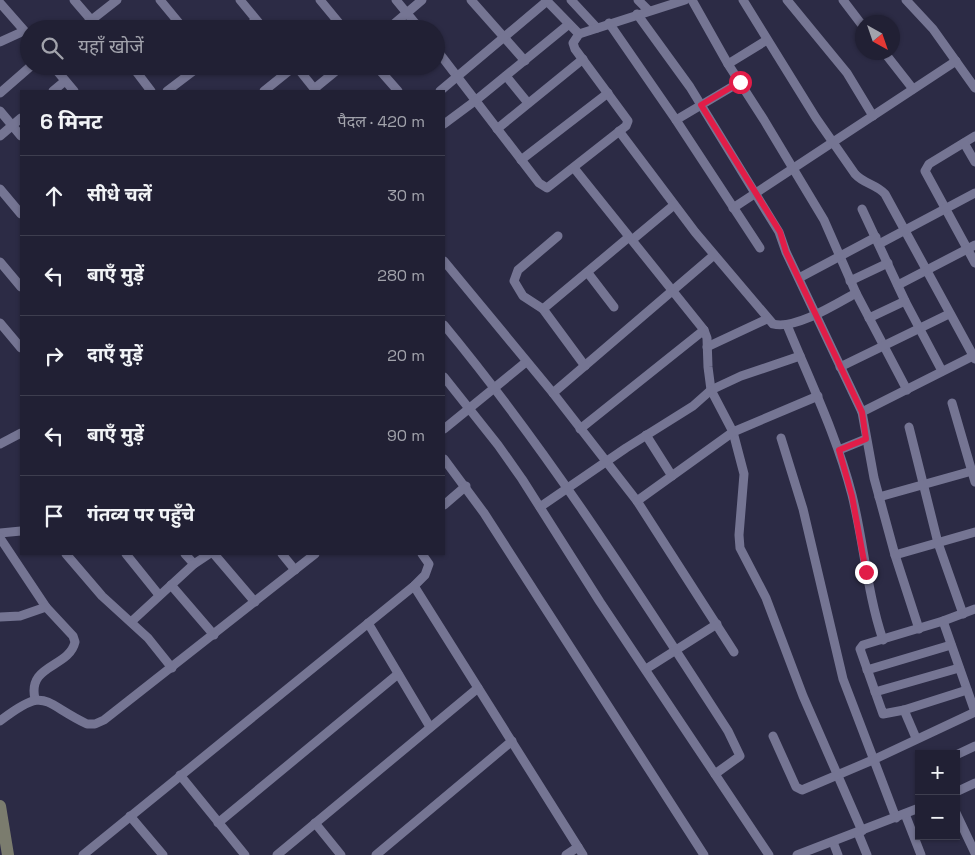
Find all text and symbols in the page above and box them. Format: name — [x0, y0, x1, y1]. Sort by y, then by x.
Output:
north arrow — [855, 15, 900, 60]
search box — [20, 20, 445, 75]
icon: search — [38, 34, 66, 62]
text: यहाँ खोजें — [78, 34, 143, 59]
route start — [729, 71, 752, 94]
text: 6 मिनट — [40, 108, 102, 135]
text: पैदल · 420 m — [338, 111, 425, 132]
icon: ahead — [40, 182, 68, 210]
text: सीधे चलें — [87, 182, 152, 207]
text: 30 m — [387, 185, 425, 206]
icon: left — [40, 262, 68, 290]
text: बाएँ मुड़ें — [87, 262, 144, 287]
text: 280 m — [377, 265, 425, 286]
icon: right — [40, 342, 68, 370]
text: दाएँ मुड़ें — [87, 342, 143, 367]
text: 20 m — [387, 345, 425, 366]
icon: left — [40, 422, 68, 450]
text: बाएँ मुड़ें — [87, 422, 144, 447]
text: 90 m — [387, 425, 425, 446]
icon: arrive — [40, 502, 68, 530]
text: गंतव्य पर पहुँचे — [87, 502, 194, 527]
route end — [855, 561, 878, 584]
map controls — [915, 750, 960, 840]
button: + — [915, 750, 960, 795]
button: − — [915, 795, 960, 840]

